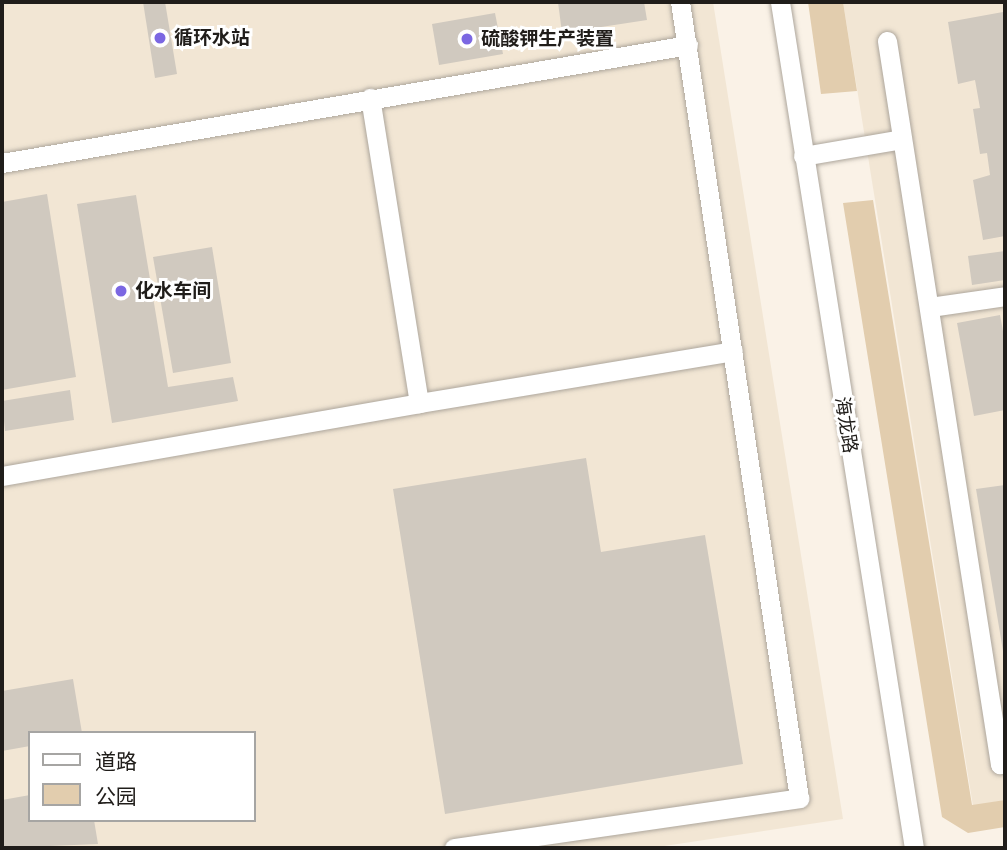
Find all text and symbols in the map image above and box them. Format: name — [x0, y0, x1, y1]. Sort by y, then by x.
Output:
place label: 循环水站 — [174, 27, 250, 49]
place label: 硫酸钾生产装置 — [481, 28, 614, 50]
marker: 循环水站 — [152, 30, 168, 46]
marker: 硫酸钾生产装置 — [459, 31, 475, 47]
place label: 化水车间 — [135, 280, 211, 302]
marker: 化水车间 — [113, 283, 129, 299]
street label: 海龙路 — [830, 395, 862, 455]
legend — [28, 731, 256, 822]
text: 道路 — [95, 747, 137, 775]
text: 公园 — [95, 782, 137, 810]

